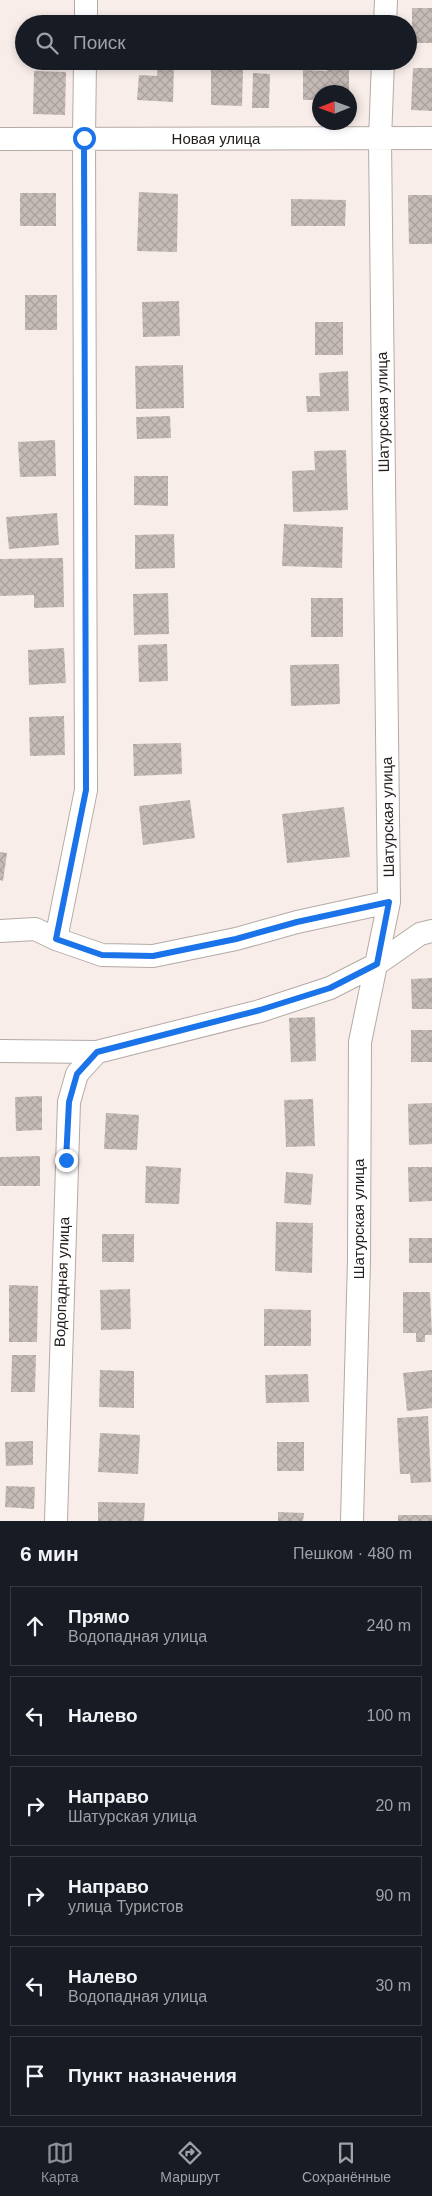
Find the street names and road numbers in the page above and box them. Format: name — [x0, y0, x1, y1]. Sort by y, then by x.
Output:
street label: Новая улица — [172, 130, 261, 147]
street label: Шатурская улица — [373, 351, 392, 473]
street label: Шатурская улица — [378, 756, 397, 878]
street label: Шатурская улица — [350, 1158, 367, 1279]
street label: Водопадная улица — [51, 1216, 72, 1347]

